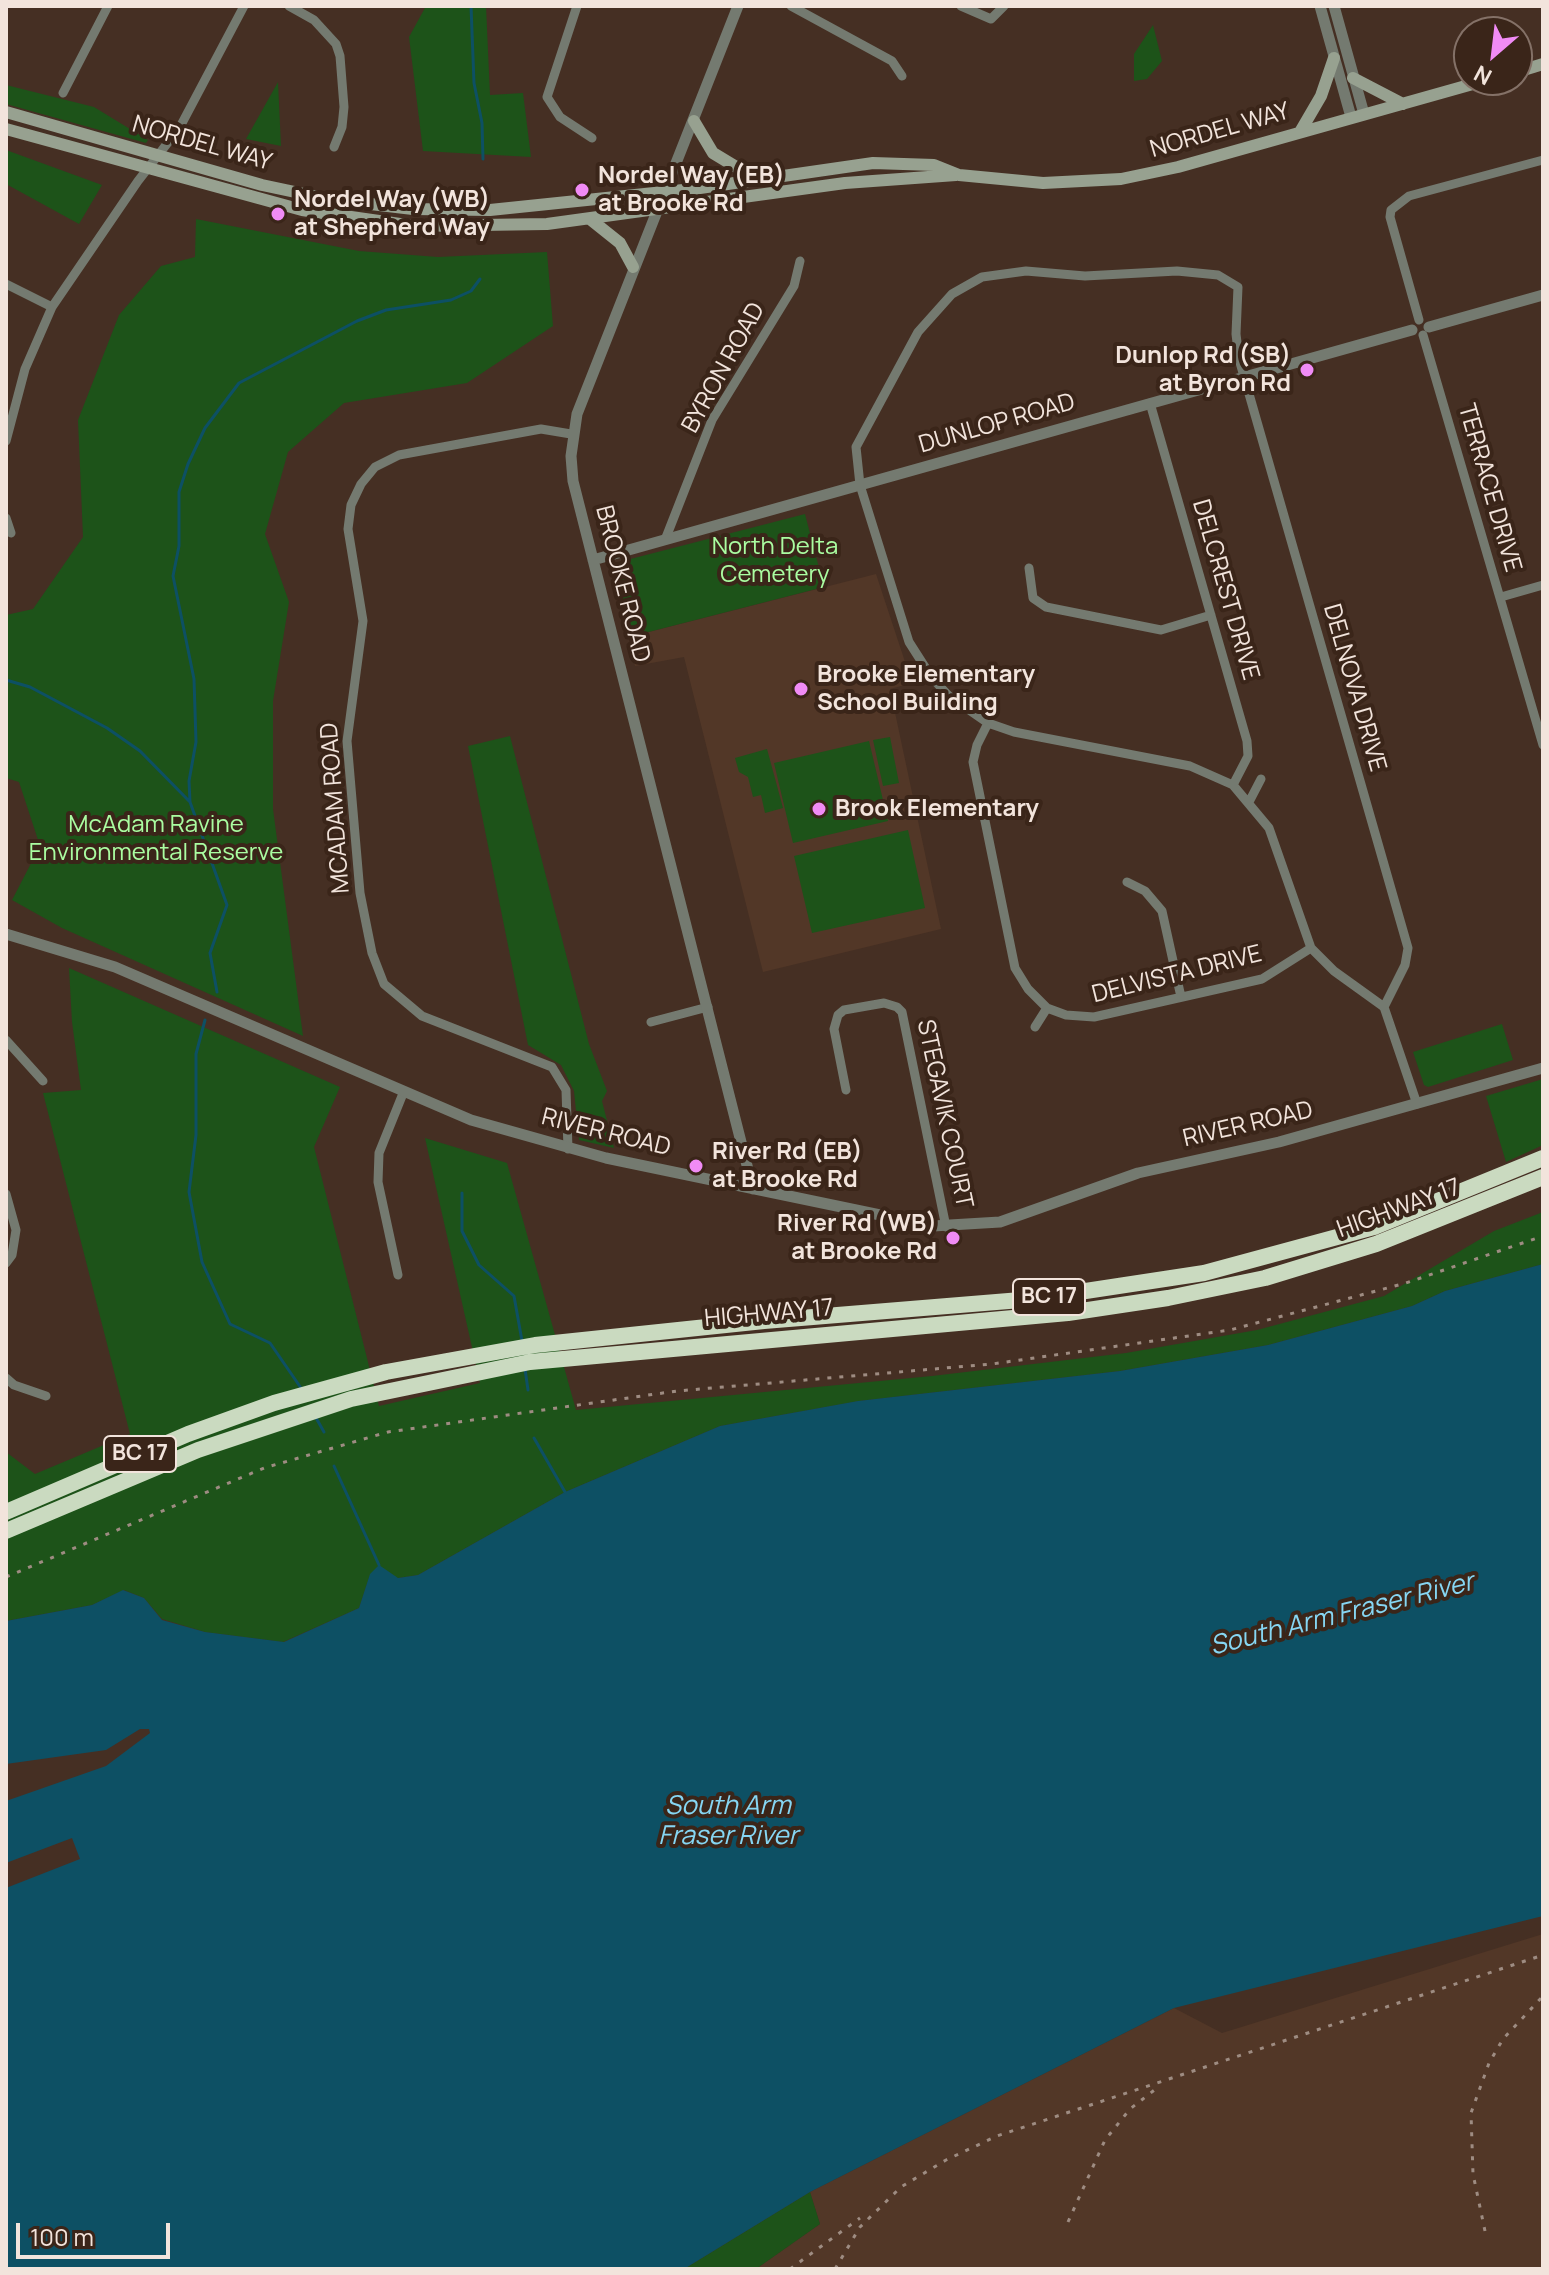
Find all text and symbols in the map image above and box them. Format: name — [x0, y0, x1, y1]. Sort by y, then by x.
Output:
north arrow — [1453, 16, 1533, 96]
text: N — [1469, 58, 1497, 92]
street label: NORDEL WAY — [1147, 97, 1293, 165]
street label: NORDEL WAY — [129, 110, 275, 178]
place label: Nordel Way (EB) at Brooke Rd — [598, 162, 785, 218]
marker: Nordel Way (EB) at Brooke Rd — [573, 181, 591, 199]
place label: Nordel Way (WB) at Shepherd Way — [294, 186, 490, 242]
marker: Nordel Way (WB) at Shepherd Way — [269, 205, 287, 223]
street label: BYRON ROAD — [676, 298, 772, 438]
place label: Dunlop Rd (SB) at Byron Rd — [1115, 342, 1291, 398]
marker: Dunlop Rd (SB) at Byron Rd — [1298, 361, 1316, 379]
street label: DUNLOP ROAD — [916, 388, 1078, 460]
street label: TERRACE DRIVE — [1451, 401, 1527, 575]
street label: DELCREST DRIVE — [1185, 496, 1265, 684]
street label: BROOKE ROAD — [589, 503, 655, 665]
park label: North Delta Cemetery — [712, 533, 838, 589]
street label: DELNOVA DRIVE — [1316, 601, 1392, 775]
place label: Brooke Elementary School Building — [817, 661, 1035, 717]
marker: Brooke Elementary School Building — [792, 680, 810, 698]
street label: MCADAM ROAD — [316, 722, 356, 894]
place label: Brook Elementary — [835, 795, 1039, 823]
marker: Brook Elementary — [810, 800, 828, 818]
park label: McAdam Ravine Environmental Reserve — [29, 811, 283, 867]
street label: DELVISTA DRIVE — [1089, 940, 1265, 1010]
street label: STEGAVIK COURT — [910, 1017, 978, 1211]
street label: RIVER ROAD — [1180, 1096, 1316, 1154]
street label: RIVER ROAD — [538, 1103, 674, 1163]
place label: River Rd (EB) at Brooke Rd — [712, 1138, 863, 1194]
marker: River Rd (EB) at Brooke Rd — [687, 1157, 705, 1175]
street label: HIGHWAY 17 — [1333, 1173, 1465, 1245]
place label: River Rd (WB) at Brooke Rd — [777, 1210, 937, 1266]
marker: River Rd (WB) at Brooke Rd — [944, 1229, 962, 1247]
road number: BC 17 — [1013, 1279, 1085, 1315]
street label: HIGHWAY 17 — [703, 1294, 835, 1334]
road number: BC 17 — [104, 1436, 176, 1472]
water label: South Arm Fraser River — [1207, 1567, 1477, 1663]
water label: South Arm Fraser River — [658, 1791, 798, 1852]
scale bar — [20, 2207, 174, 2257]
text: 100 m — [30, 2220, 94, 2253]

